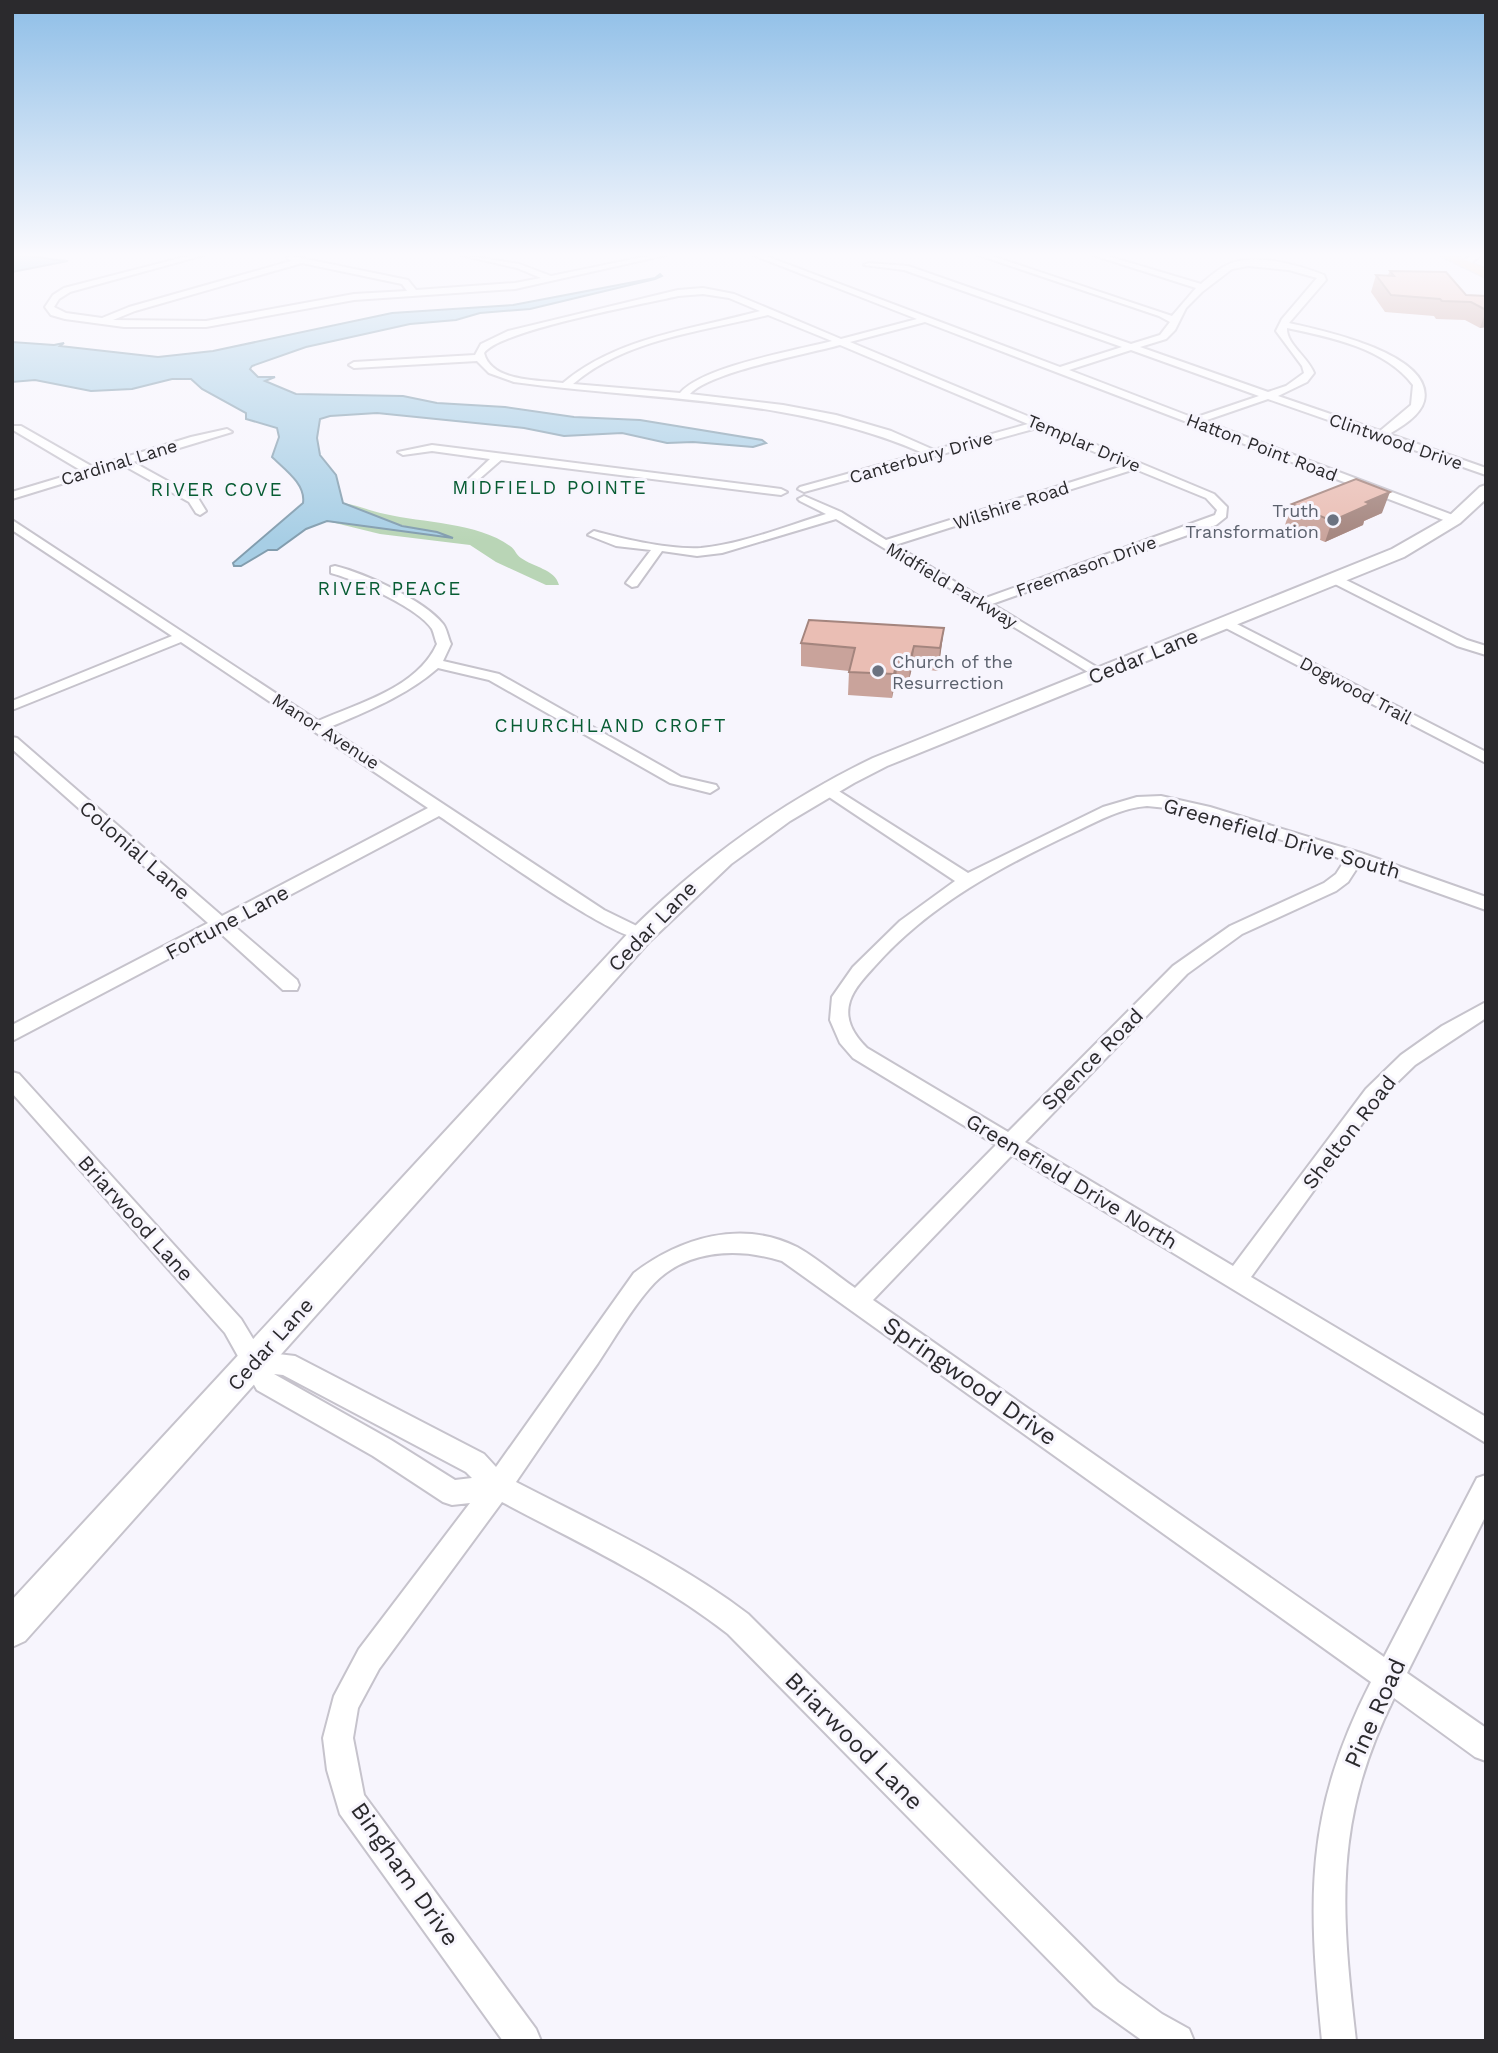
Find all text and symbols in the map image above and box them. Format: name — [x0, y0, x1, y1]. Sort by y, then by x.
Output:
street label: Clintwood Drive — [1327, 408, 1465, 474]
street label: Hatton Point Road — [1184, 409, 1340, 485]
street label: Templar Drive — [1024, 410, 1144, 476]
street label: Canterbury Drive — [847, 426, 995, 488]
street label: Cardinal Lane — [58, 434, 180, 490]
district label: MIDFIELD POINTE — [452, 476, 648, 499]
street label: Wilshire Road — [950, 476, 1072, 534]
district label: RIVER COVE — [150, 478, 284, 501]
place label: Truth Transformation — [1185, 500, 1319, 542]
marker: Truth Transformation — [1325, 512, 1341, 528]
street label: Freemason Drive — [1013, 531, 1159, 601]
street label: Midfield Parkway — [883, 538, 1022, 633]
district label: RIVER PEACE — [318, 577, 462, 600]
street label: Cedar Lane — [1084, 623, 1202, 689]
place label: Church of the Resurrection — [892, 651, 1013, 693]
street label: Dogwood Trail — [1296, 652, 1416, 729]
marker: Church of the Resurrection — [870, 663, 886, 679]
street label: Manor Avenue — [269, 689, 383, 773]
district label: CHURCHLAND CROFT — [495, 714, 727, 737]
street label: Greenefield Drive South — [1161, 792, 1403, 884]
street label: Colonial Lane — [74, 795, 196, 905]
street label: Cedar Lane — [603, 875, 701, 977]
street label: Fortune Lane — [161, 879, 293, 965]
street label: Spence Road — [1036, 1003, 1148, 1115]
street label: Shelton Road — [1297, 1070, 1401, 1194]
street label: Greenefield Drive North — [962, 1108, 1182, 1254]
street label: Briarwood Lane — [73, 1150, 199, 1286]
street label: Cedar Lane — [222, 1292, 318, 1396]
street label: Springwood Drive — [878, 1311, 1062, 1451]
street label: Pine Road — [1339, 1654, 1411, 1772]
street label: Briarwood Lane — [779, 1666, 929, 1816]
street label: Bingham Drive — [345, 1797, 465, 1951]

